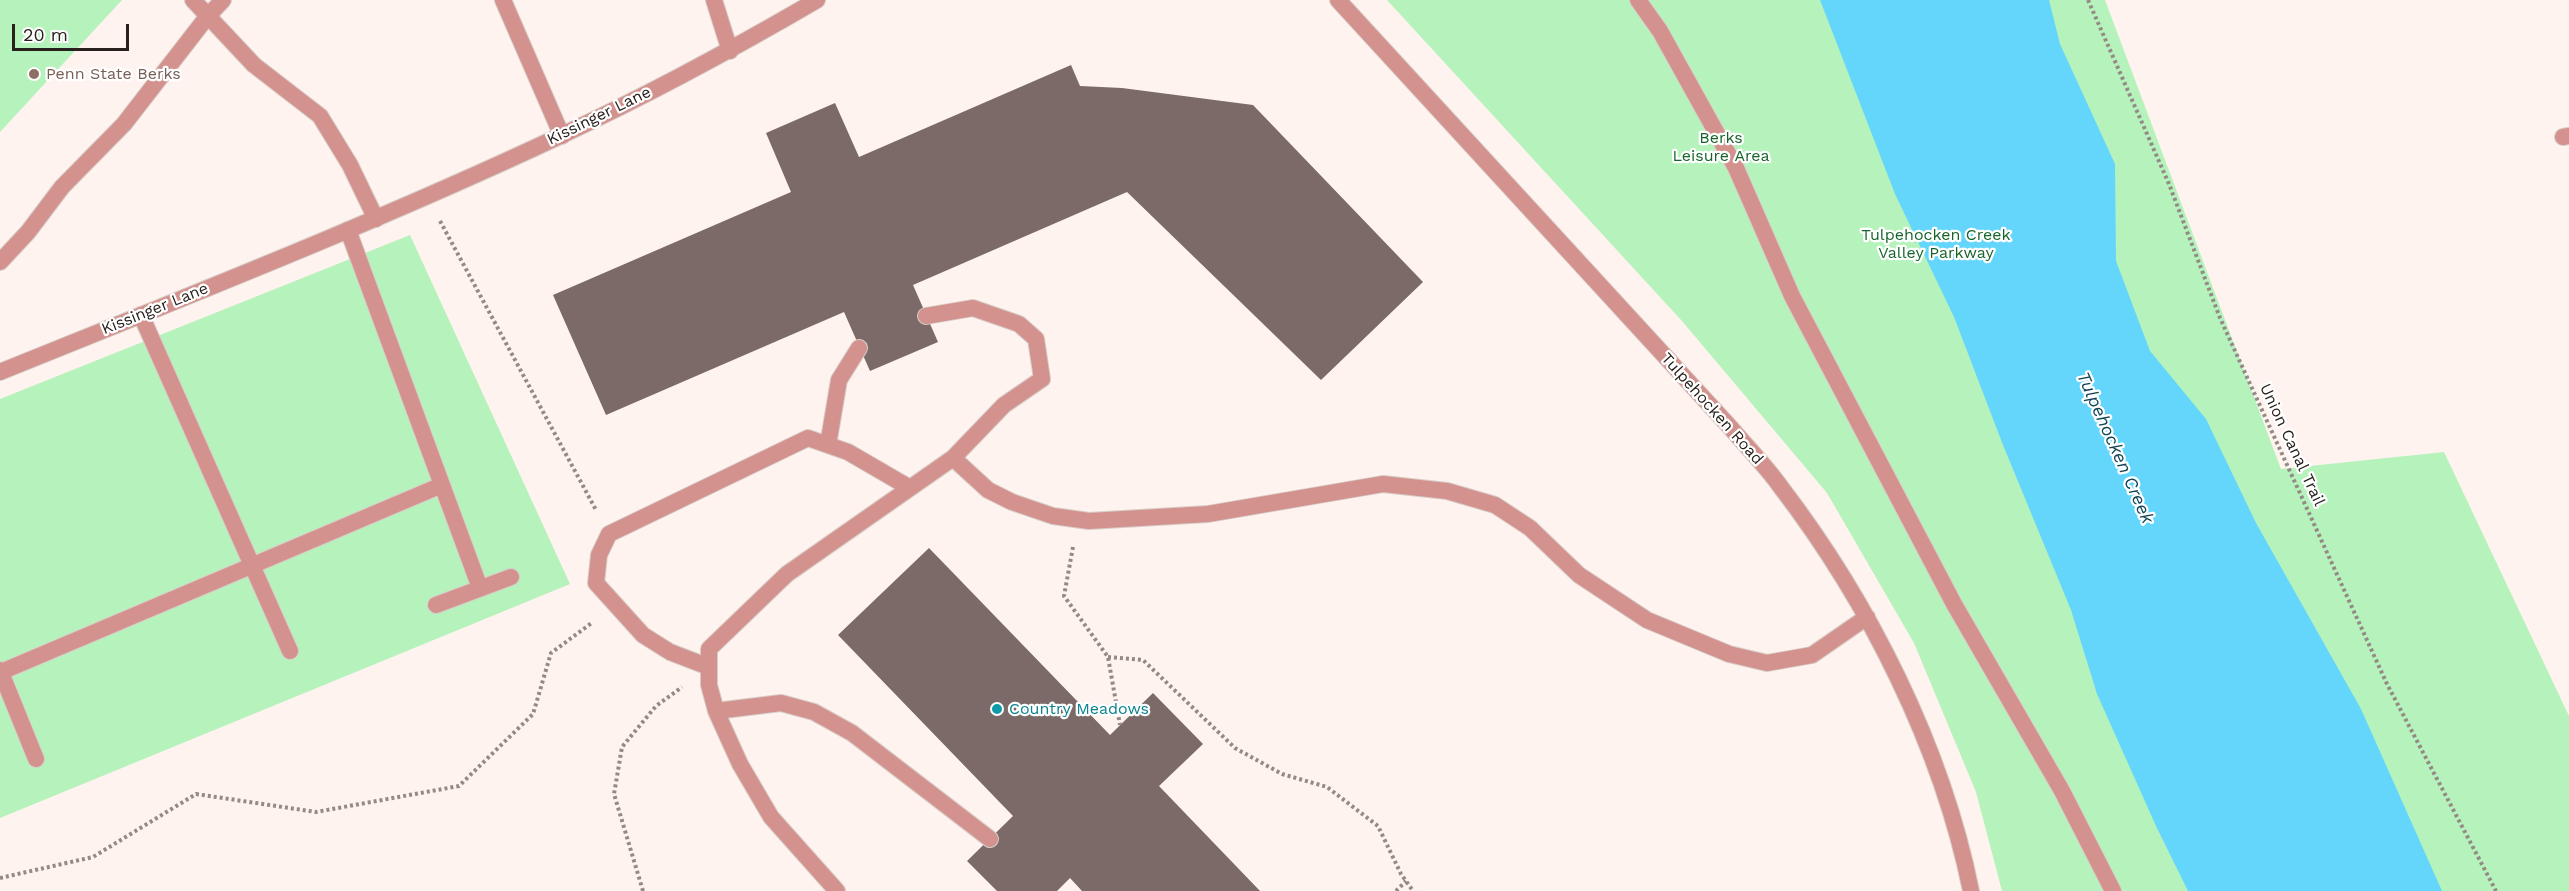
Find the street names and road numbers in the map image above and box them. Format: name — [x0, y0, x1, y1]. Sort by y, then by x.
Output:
street label: Kissinger Lane — [544, 83, 654, 149]
street label: Kissinger Lane — [99, 279, 211, 339]
street label: Tulpehocken Road — [1657, 349, 1767, 469]
street label: Union Canal Trail — [2255, 381, 2329, 509]

